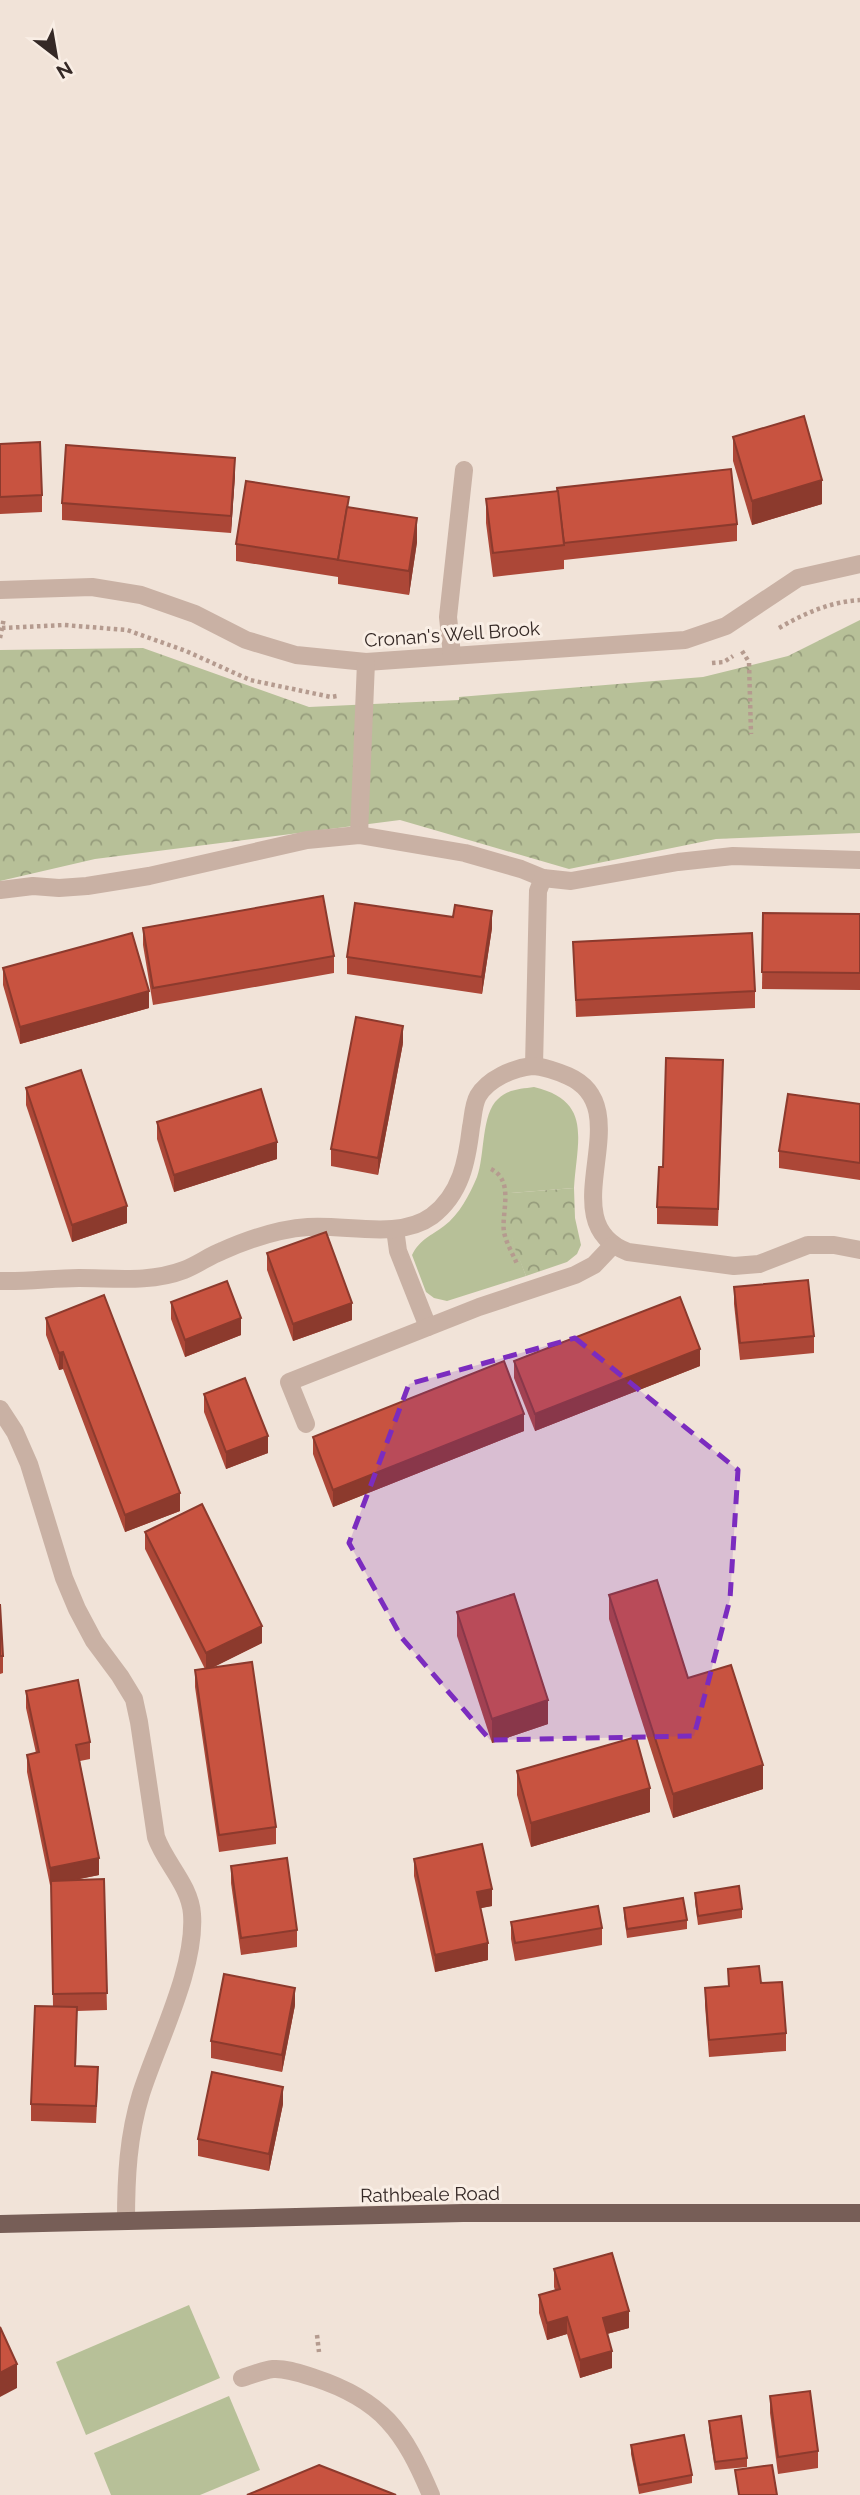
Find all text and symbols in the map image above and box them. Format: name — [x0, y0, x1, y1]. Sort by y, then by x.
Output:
north arrow — [21, 21, 91, 91]
text: N — [53, 57, 77, 84]
street label: Cronan's Well Brook — [363, 617, 541, 651]
street label: Rathbeale Road — [360, 2182, 500, 2206]

